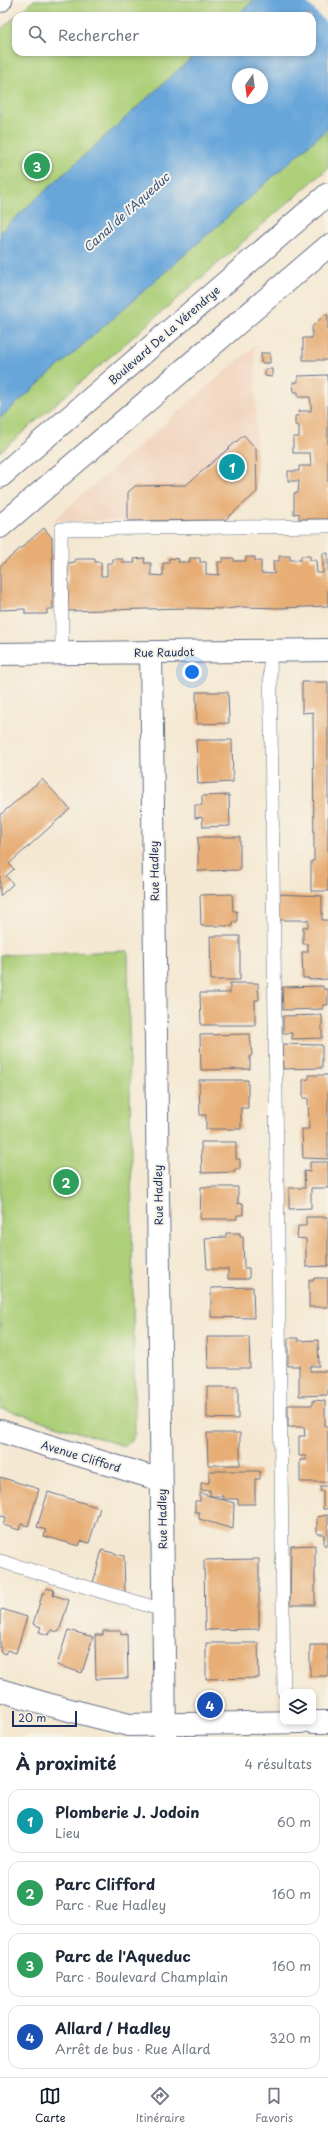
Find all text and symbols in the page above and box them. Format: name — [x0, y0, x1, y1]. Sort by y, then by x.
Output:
search box — [12, 12, 316, 56]
icon: search — [26, 23, 48, 45]
text: Rechercher — [58, 23, 139, 46]
north arrow — [232, 68, 268, 104]
pin: 3 — [24, 151, 50, 181]
water label: Canal de l'Aqueduc — [79, 167, 174, 256]
street label: Boulevard De La Vérendrye — [104, 282, 224, 388]
pin: 1 — [219, 452, 245, 482]
street label: Rue Raudot — [134, 643, 195, 661]
your location — [182, 662, 202, 682]
street label: Rue Hadley — [145, 841, 163, 901]
street label: Rue Hadley — [149, 1165, 167, 1225]
pin: 2 — [53, 1167, 79, 1197]
street label: Avenue Clifford — [39, 1436, 123, 1476]
street label: Rue Hadley — [153, 1489, 171, 1549]
map controls — [280, 1689, 316, 1725]
button: layers — [280, 1689, 316, 1725]
pin: 4 — [197, 1690, 223, 1720]
scale bar — [12, 1709, 77, 1728]
text: 20 m — [18, 1709, 46, 1726]
text: À proximité — [16, 1750, 116, 1776]
text: 4 résultats — [245, 1754, 312, 1773]
text: Plomberie J. Jodoin — [55, 1800, 199, 1823]
text: 1 — [27, 1812, 33, 1831]
text: 60 m — [277, 1812, 311, 1831]
text: Lieu — [55, 1823, 80, 1842]
text: Parc Clifford — [55, 1872, 155, 1895]
text: 2 — [25, 1884, 35, 1903]
text: 160 m — [272, 1884, 311, 1903]
text: Parc · Rue Hadley — [55, 1895, 166, 1914]
text: Parc de l'Aqueduc — [55, 1944, 191, 1967]
text: 3 — [26, 1956, 34, 1975]
text: 160 m — [272, 1956, 311, 1975]
text: Parc · Boulevard Champlain — [55, 1967, 228, 1986]
text: Allard / Hadley — [55, 2016, 171, 2039]
text: 4 — [26, 2028, 34, 2047]
text: 320 m — [269, 2028, 311, 2047]
text: Arrêt de bus · Rue Allard — [55, 2039, 210, 2058]
tab: Carte — [35, 2085, 66, 2126]
tab: Itinéraire — [136, 2085, 185, 2126]
tab: Favoris — [255, 2085, 293, 2126]

